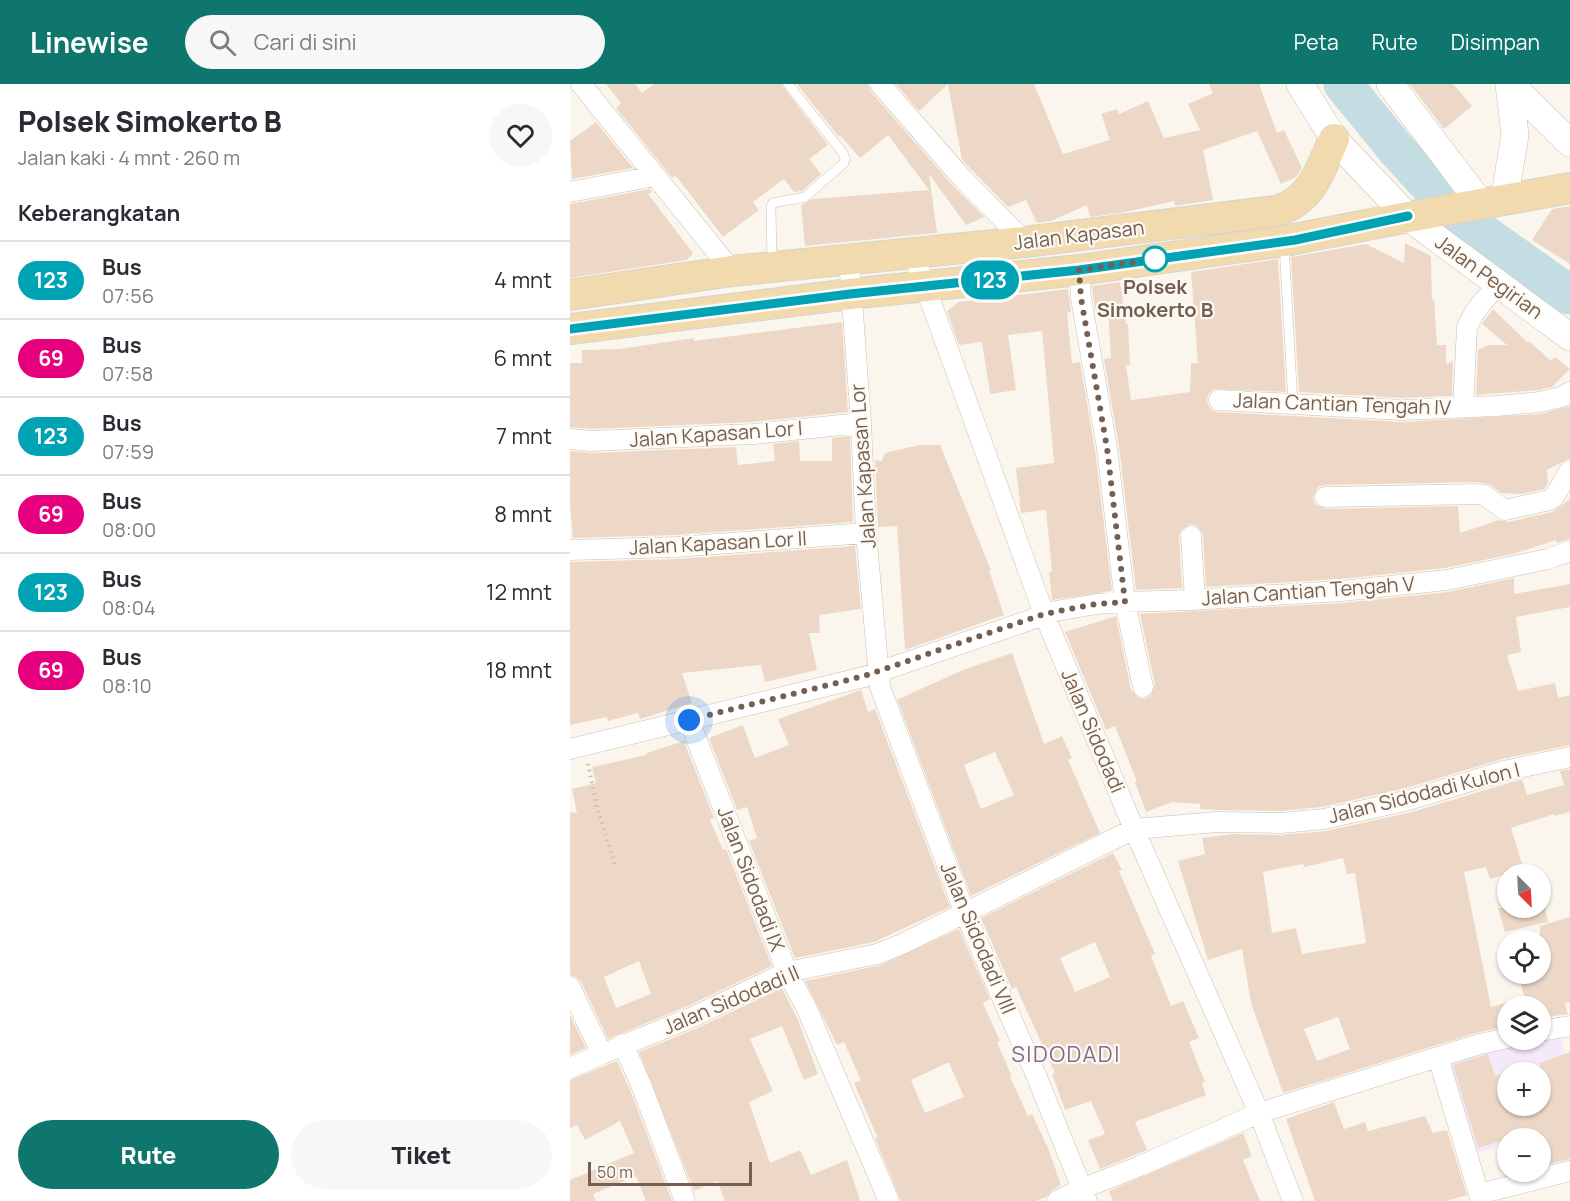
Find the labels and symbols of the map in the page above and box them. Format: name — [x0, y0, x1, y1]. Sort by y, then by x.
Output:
street label: Jalan Kapasan — [1012, 213, 1146, 256]
street label: Jalan Pegirian — [1430, 228, 1549, 325]
marker: Polsek Simokerto B — [1142, 246, 1168, 272]
line badge: 123 — [956, 260, 1024, 300]
place label: Polsek Simokerto B — [1097, 273, 1214, 323]
street label: Jalan Kapasan Lor — [843, 383, 882, 549]
street label: Jalan Cantian Tengah IV — [1233, 386, 1452, 421]
street label: Jalan Kapasan Lor I — [629, 414, 803, 453]
street label: Jalan Kapasan Lor II — [628, 524, 808, 561]
street label: Jalan Cantian Tengah V — [1201, 570, 1415, 611]
street label: Jalan Sidodadi — [1055, 665, 1132, 797]
your location — [674, 705, 704, 735]
street label: Jalan Sidodadi Kulon I — [1325, 756, 1522, 829]
street label: Jalan Sidodadi IX — [711, 803, 791, 955]
street label: Jalan Sidodadi VIII — [934, 858, 1023, 1018]
north arrow — [1497, 864, 1551, 918]
street label: Jalan Sidodadi II — [659, 959, 803, 1040]
district label: SIDODADI — [1011, 1039, 1121, 1069]
scale bar — [588, 1159, 752, 1186]

